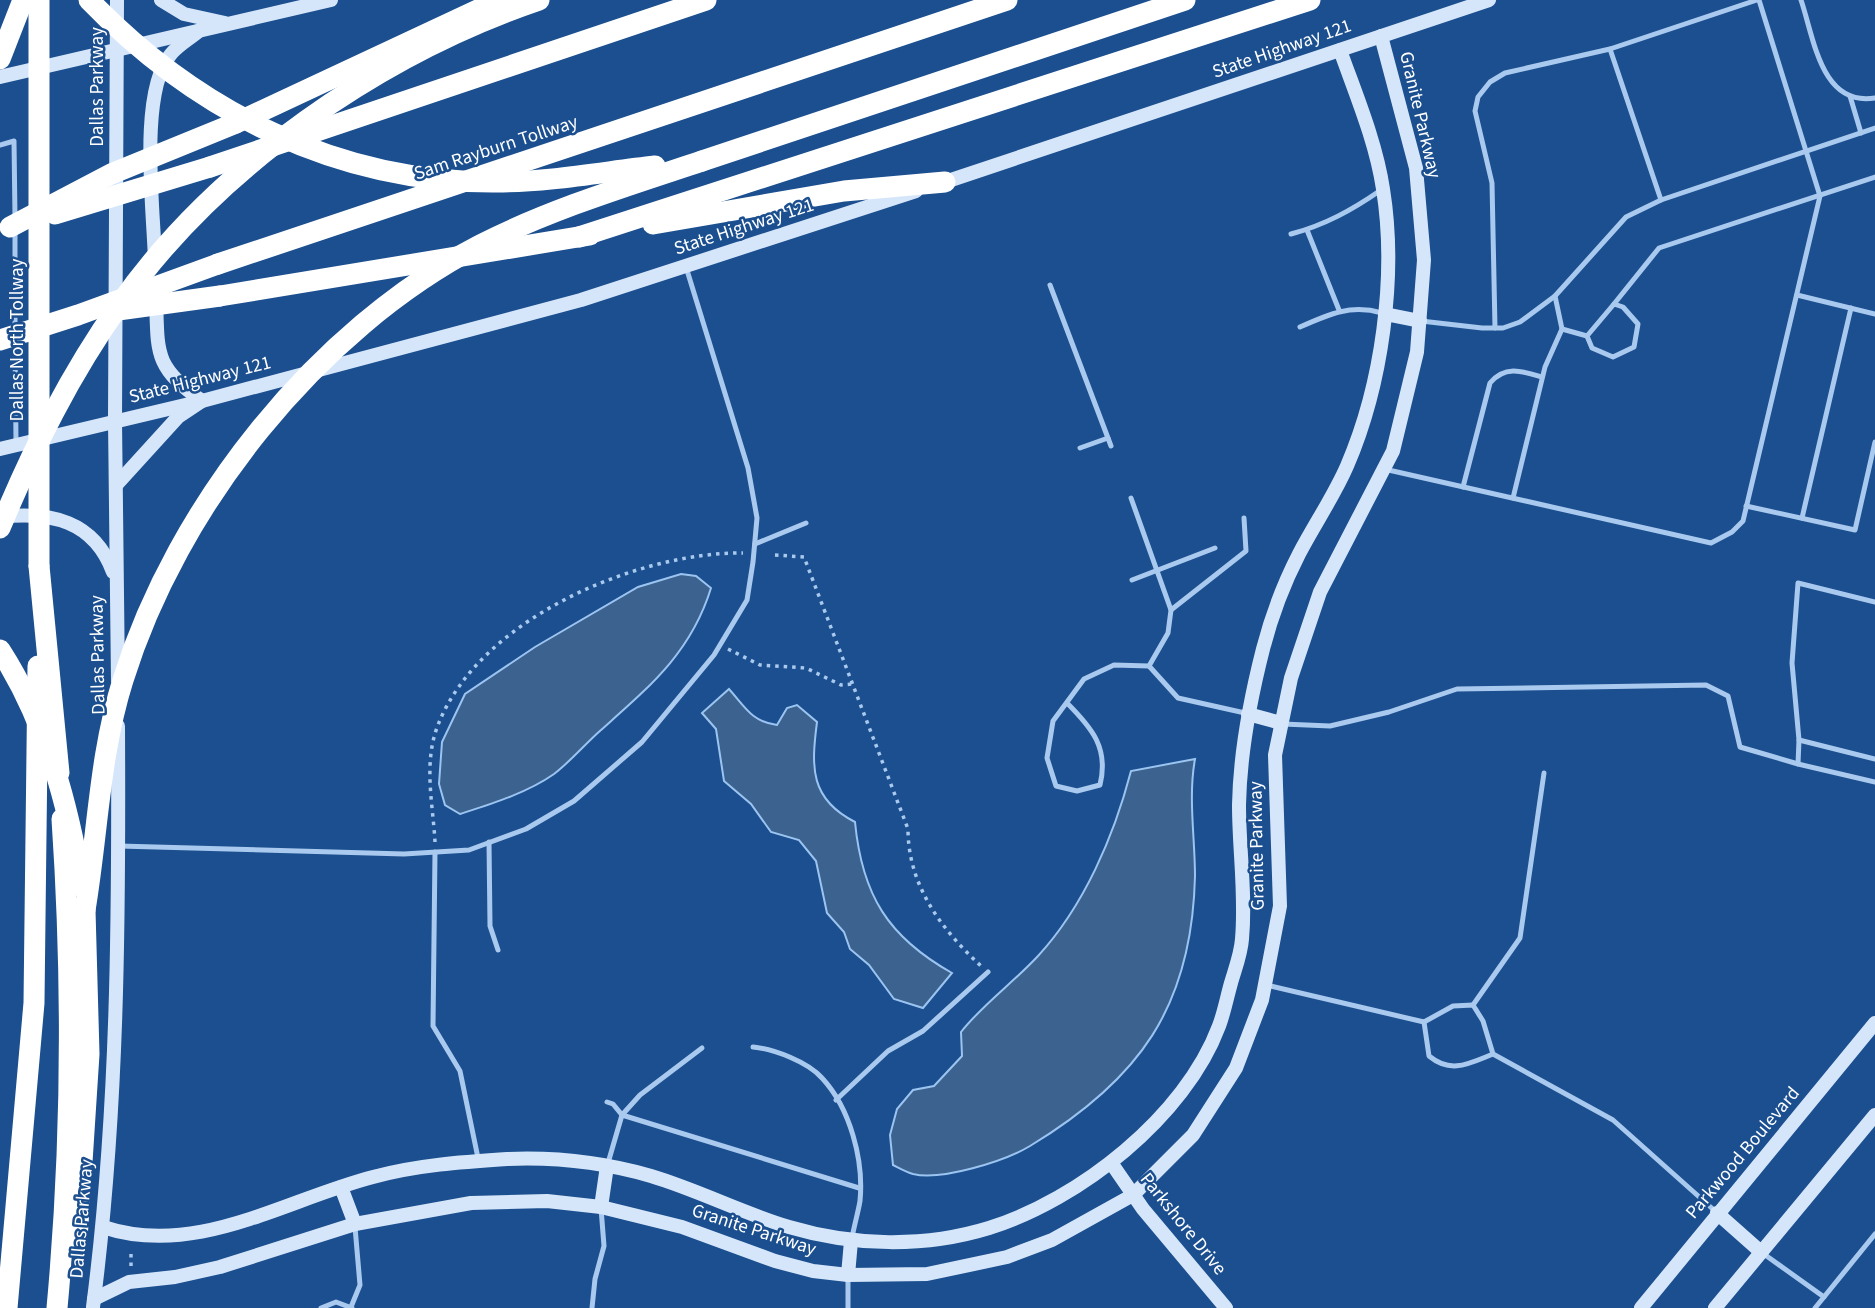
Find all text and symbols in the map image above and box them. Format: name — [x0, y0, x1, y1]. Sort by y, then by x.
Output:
street label: State Highway 121 — [1209, 13, 1355, 85]
street label: Dallas Parkway — [84, 27, 111, 147]
street label: Granite Parkway — [1392, 49, 1448, 181]
street label: Sam Rayburn Tollway — [411, 109, 582, 187]
street label: State Highway 121 — [671, 192, 817, 262]
street label: Dallas North Tollway — [4, 258, 31, 421]
street label: State Highway 121 — [126, 349, 274, 411]
street label: Dallas Parkway — [83, 595, 113, 715]
street label: Granite Parkway — [1242, 781, 1272, 911]
street label: Parkwood Boulevard — [1680, 1081, 1806, 1225]
street label: Dallas Parkway — [63, 1158, 101, 1280]
street label: Parkshore Drive — [1133, 1167, 1233, 1281]
street label: Granite Parkway — [688, 1197, 820, 1263]

